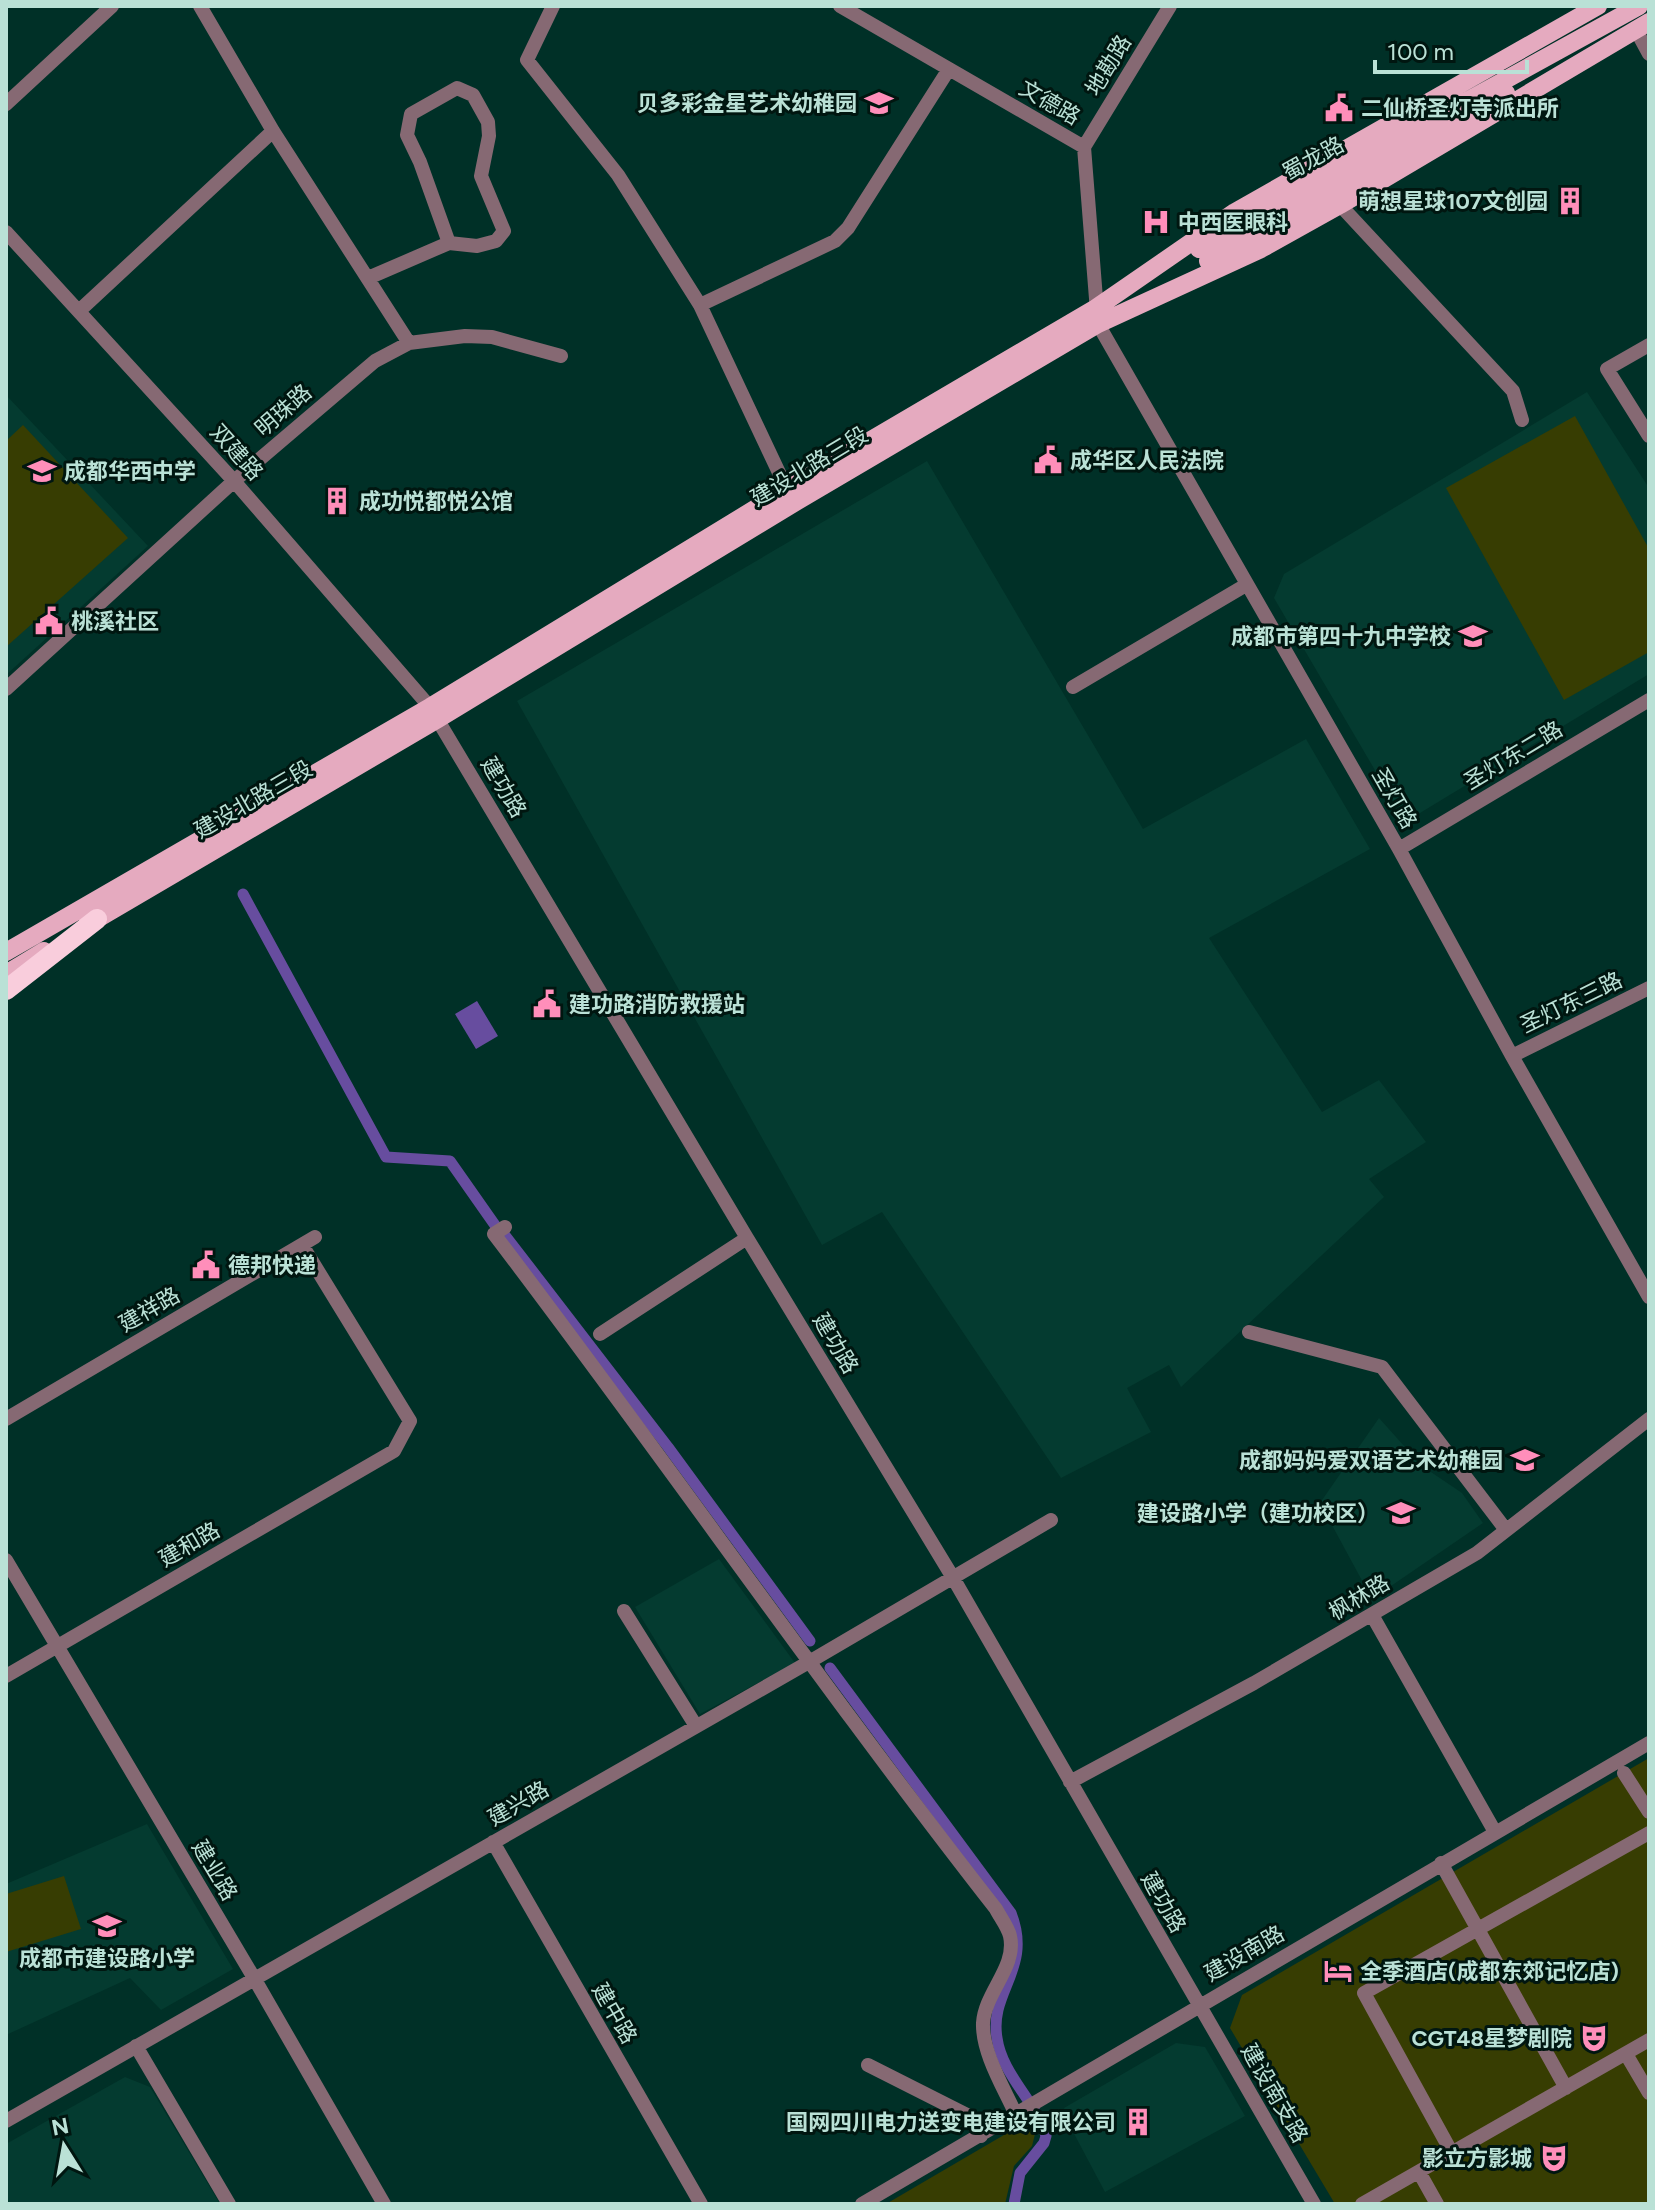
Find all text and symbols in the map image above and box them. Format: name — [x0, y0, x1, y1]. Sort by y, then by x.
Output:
scale bar — [1375, 24, 1527, 74]
street label: 地勘路 — [1080, 30, 1137, 101]
text: 100 m — [1387, 37, 1454, 66]
street label: 文德路 — [1014, 74, 1085, 131]
school or university icon: 贝多彩金星艺术幼稚园 — [864, 88, 894, 118]
place label: 贝多彩金星艺术幼稚园 — [637, 90, 857, 117]
public building icon: 二仙桥圣灯寺派出所 — [1324, 93, 1354, 123]
place label: 二仙桥圣灯寺派出所 — [1361, 95, 1559, 122]
street label: 蜀龙路 — [1278, 131, 1349, 186]
building icon: 萌想星球107文创园 — [1555, 186, 1585, 216]
place label: 萌想星球107文创园 — [1358, 188, 1548, 215]
hospital icon: 中西医眼科 — [1141, 207, 1171, 237]
place label: 中西医眼科 — [1178, 209, 1288, 236]
street label: 明珠路 — [250, 379, 317, 442]
street label: 双建路 — [205, 419, 269, 486]
street label: 建设北路三段 — [746, 421, 873, 512]
public building icon: 成华区人民法院 — [1033, 445, 1063, 475]
place label: 成华区人民法院 — [1070, 447, 1224, 474]
school or university icon: 成都华西中学 — [27, 456, 57, 486]
place label: 成都华西中学 — [64, 458, 196, 485]
building icon: 成功悦都悦公馆 — [322, 486, 352, 516]
place label: 成功悦都悦公馆 — [359, 488, 513, 515]
public building icon: 桃溪社区 — [34, 606, 64, 636]
place label: 桃溪社区 — [71, 608, 159, 635]
school or university icon: 成都市第四十九中学校 — [1458, 621, 1488, 651]
place label: 成都市第四十九中学校 — [1231, 623, 1451, 650]
street label: 圣灯东二路 — [1459, 716, 1567, 795]
street label: 建功路 — [475, 752, 532, 823]
street label: 建设北路三段 — [189, 755, 317, 844]
street label: 圣灯路 — [1366, 763, 1423, 834]
street label: 圣灯东三路 — [1516, 966, 1627, 1039]
public building icon: 建功路消防救援站 — [532, 989, 562, 1019]
place label: 建功路消防救援站 — [569, 991, 745, 1018]
public building icon: 德邦快递 — [191, 1250, 221, 1280]
place label: 德邦快递 — [228, 1252, 316, 1279]
street label: 建祥路 — [114, 1281, 185, 1338]
street label: 建功路 — [807, 1308, 864, 1379]
school or university icon: 成都妈妈爱双语艺术幼稚园 — [1510, 1445, 1540, 1475]
place label: 成都妈妈爱双语艺术幼稚园 — [1239, 1447, 1503, 1474]
school or university icon: 建设路小学（建功校区） — [1386, 1498, 1416, 1528]
place label: 建设路小学（建功校区） — [1137, 1500, 1379, 1527]
street label: 建和路 — [154, 1516, 225, 1573]
street label: 枫林路 — [1324, 1569, 1395, 1626]
street label: 建兴路 — [483, 1775, 554, 1832]
street label: 建业路 — [186, 1835, 243, 1906]
street label: 建功路 — [1135, 1867, 1192, 1938]
school or university icon: 成都市建设路小学 — [92, 1911, 122, 1941]
street label: 建设南路 — [1199, 1920, 1289, 1987]
place label: 成都市建设路小学 — [19, 1945, 195, 1972]
hotel icon: 全季酒店(成都东郊记忆店) — [1323, 1956, 1353, 1986]
place label: 全季酒店(成都东郊记忆店) — [1360, 1958, 1619, 1985]
street label: 建中路 — [586, 1978, 643, 2049]
theatre icon: CGT48星梦剧院 — [1579, 2023, 1609, 2053]
place label: CGT48星梦剧院 — [1411, 2025, 1572, 2052]
street label: 建设南支路 — [1235, 2039, 1314, 2148]
north arrow — [24, 2106, 104, 2186]
building icon: 国网四川电力送变电建设有限公司 — [1123, 2107, 1153, 2137]
place label: 国网四川电力送变电建设有限公司 — [786, 2109, 1116, 2136]
text: N — [49, 2112, 71, 2142]
theatre icon: 影立方影城 — [1539, 2143, 1569, 2173]
place label: 影立方影城 — [1422, 2145, 1532, 2172]

